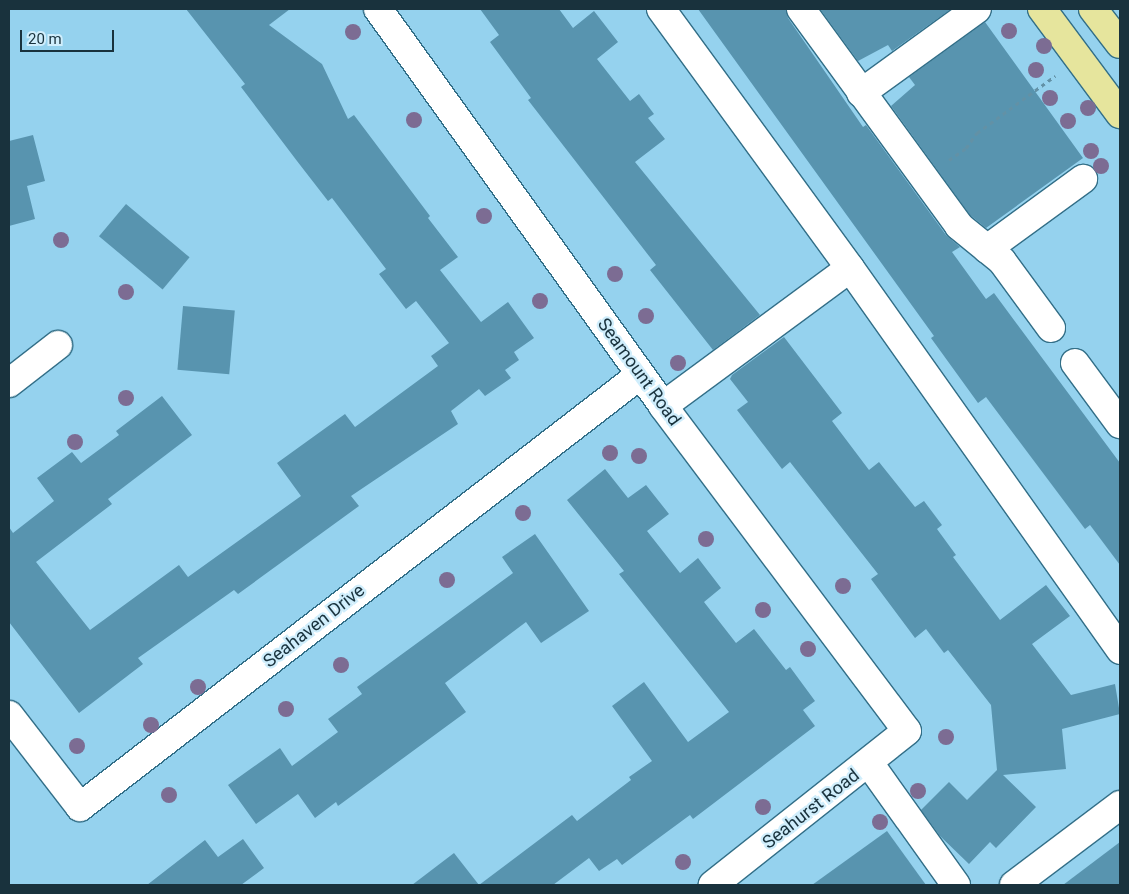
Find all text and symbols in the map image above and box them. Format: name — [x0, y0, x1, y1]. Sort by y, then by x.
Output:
scale bar — [22, 20, 116, 52]
text: 20 m — [28, 30, 62, 48]
street label: Seamount Road — [593, 314, 685, 430]
street label: Seahaven Drive — [259, 580, 369, 672]
street label: Seahurst Road — [758, 765, 864, 853]

